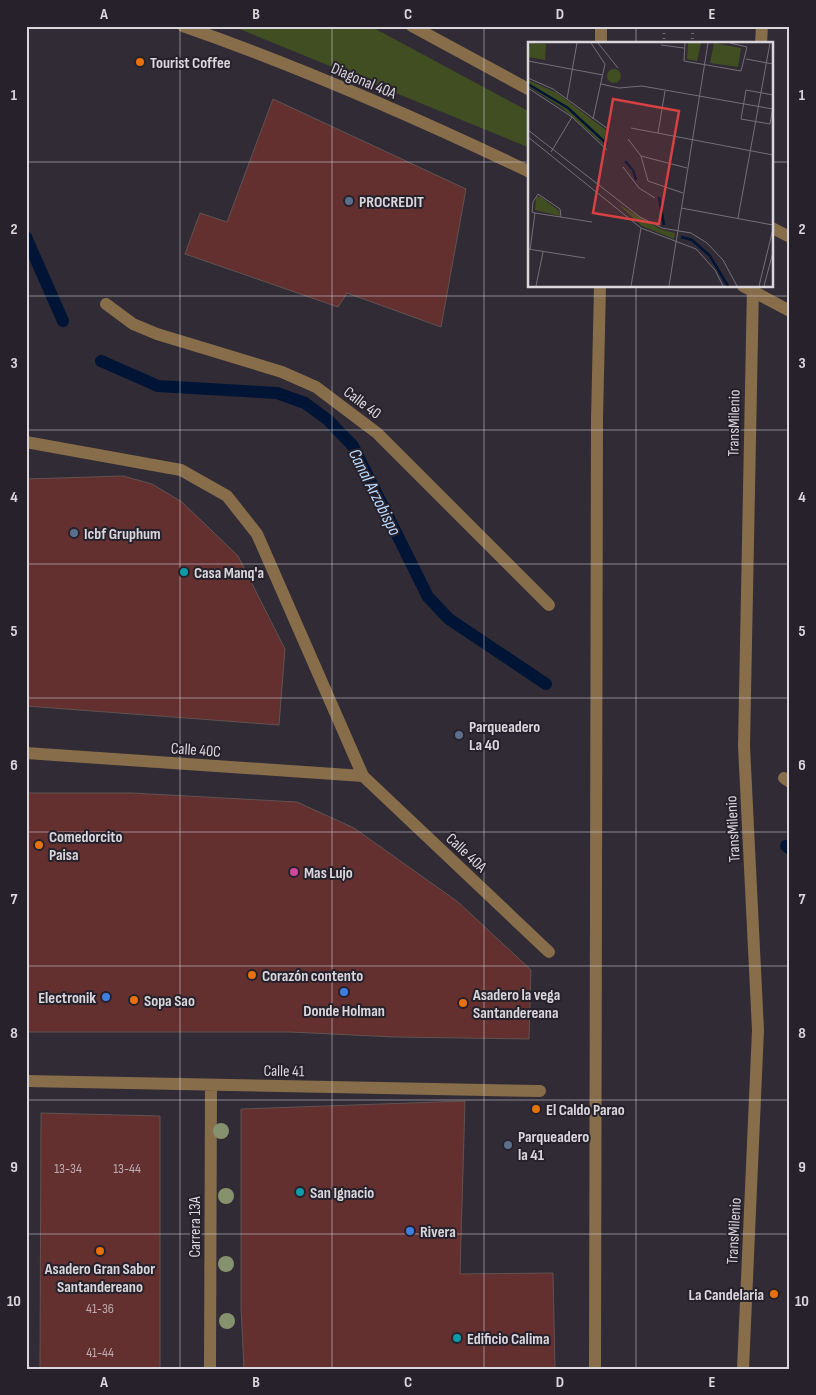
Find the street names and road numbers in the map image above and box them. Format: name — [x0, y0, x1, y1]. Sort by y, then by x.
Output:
street label: Diagonal 40A — [328, 59, 399, 104]
street label: Calle 40 — [339, 383, 385, 424]
street label: TransMilenio — [724, 389, 745, 457]
street label: Calle 40C — [170, 739, 222, 762]
street label: TransMilenio — [722, 795, 745, 863]
street label: Calle 40A — [442, 829, 491, 877]
street label: Calle 41 — [263, 1062, 305, 1081]
street label: Carrera 13A — [186, 1196, 205, 1258]
street label: TransMilenio — [723, 1197, 746, 1265]

